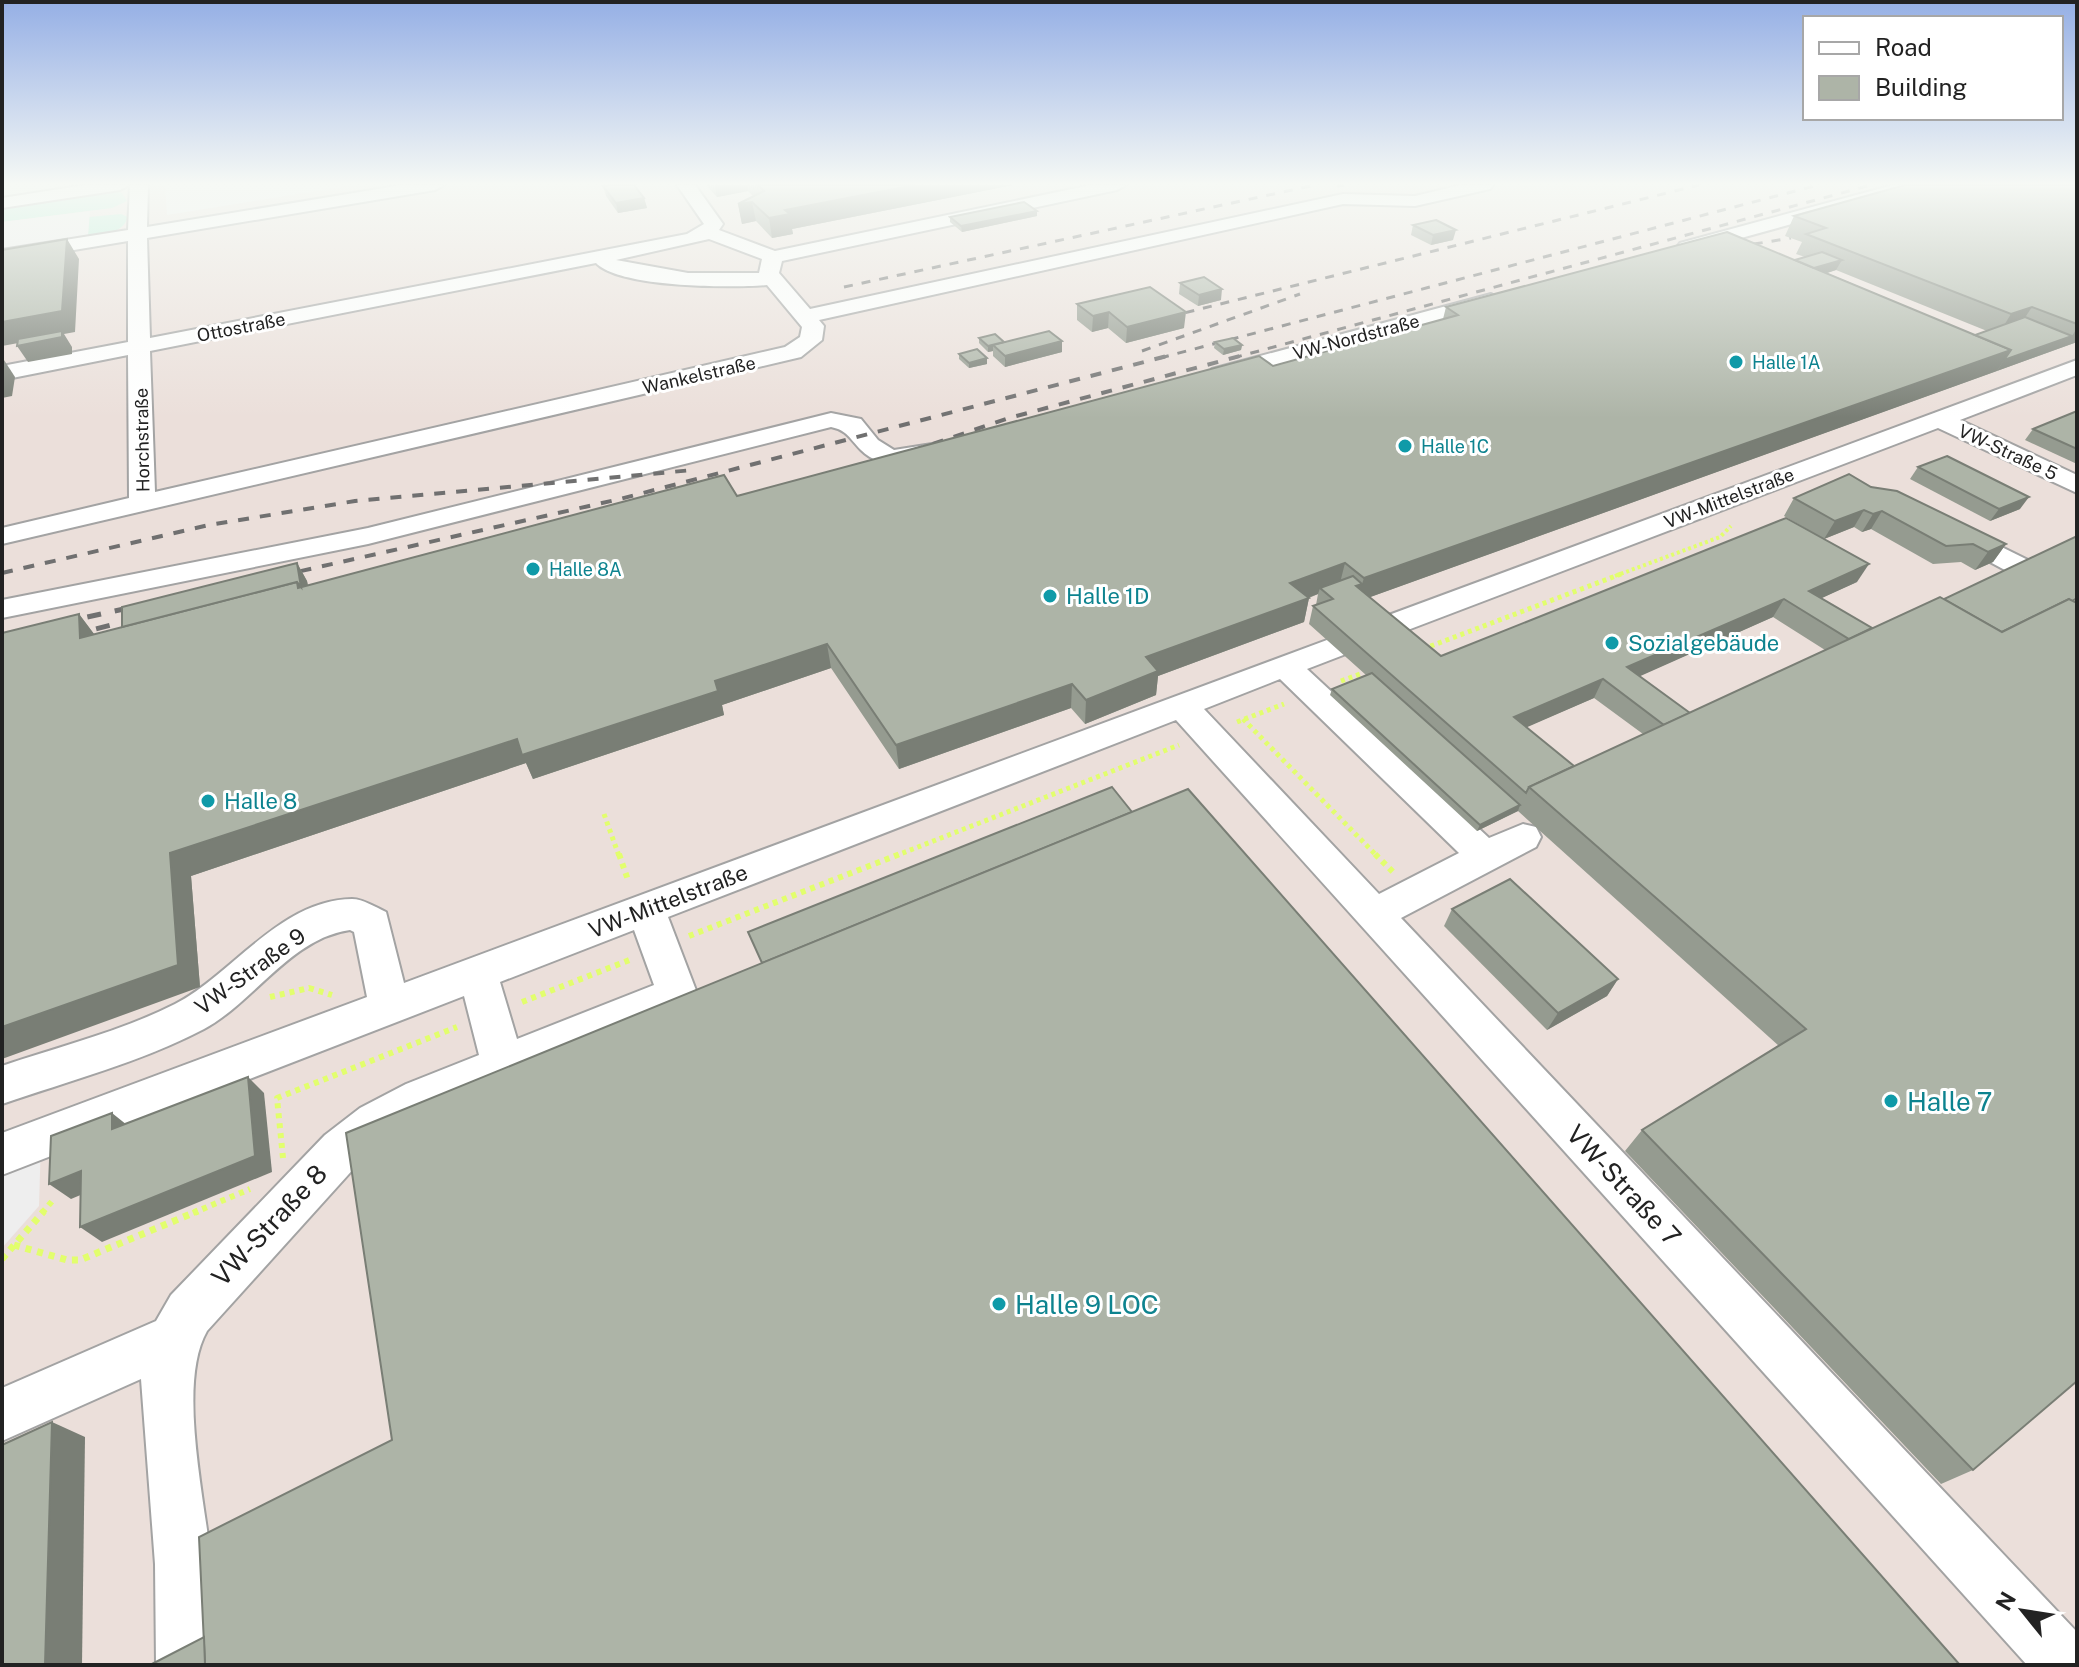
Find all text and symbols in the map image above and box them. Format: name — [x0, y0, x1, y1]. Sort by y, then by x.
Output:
legend — [1803, 16, 2063, 120]
text: Road — [1875, 33, 1932, 61]
text: Building — [1875, 73, 1967, 101]
street label: Ottostraße — [195, 308, 287, 346]
street label: VW-Nordstraße — [1290, 310, 1422, 364]
street label: Wankelstraße — [641, 352, 757, 398]
place label: Halle 1A — [1752, 352, 1821, 373]
marker: Halle 1A — [1727, 353, 1745, 371]
street label: Horchstraße — [131, 388, 153, 492]
street label: VW-Straße 5 — [1955, 420, 2061, 484]
place label: Halle 1C — [1421, 436, 1489, 457]
marker: Halle 1C — [1396, 437, 1414, 455]
street label: VW-Mittelstraße — [1661, 464, 1797, 532]
place label: Halle 8A — [549, 559, 622, 580]
marker: Halle 8A — [524, 560, 542, 578]
place label: Halle 1D — [1066, 583, 1149, 609]
marker: Halle 1D — [1041, 587, 1059, 605]
place label: Sozialgebäude — [1628, 630, 1779, 656]
marker: Sozialgebäude — [1603, 634, 1621, 652]
place label: Halle 8 — [224, 788, 297, 814]
marker: Halle 8 — [199, 792, 217, 810]
street label: VW-Mittelstraße — [585, 859, 751, 943]
street label: VW-Straße 9 — [190, 922, 310, 1020]
place label: Halle 7 — [1907, 1086, 1992, 1117]
marker: Halle 7 — [1882, 1092, 1900, 1110]
street label: VW-Straße 7 — [1560, 1118, 1688, 1252]
street label: VW-Straße 8 — [205, 1158, 333, 1292]
place label: Halle 9 LOC — [1015, 1289, 1159, 1320]
marker: Halle 9 LOC — [990, 1295, 1008, 1313]
north arrow — [1983, 1571, 2063, 1651]
text: N — [1990, 1587, 2021, 1615]

